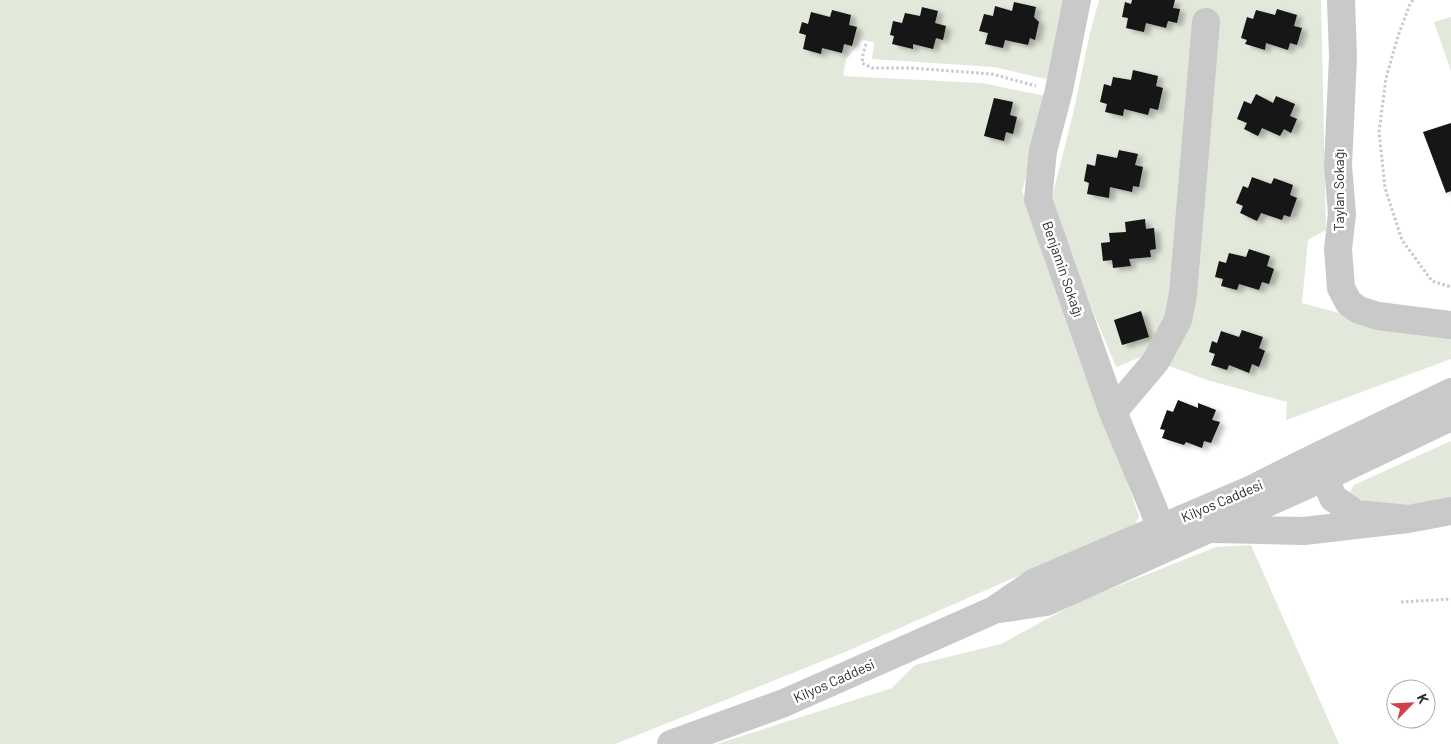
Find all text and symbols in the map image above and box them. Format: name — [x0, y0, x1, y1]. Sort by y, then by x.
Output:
street label: Taylan Sokağı — [1330, 149, 1347, 231]
street label: Benjamin Sokağı — [1039, 219, 1088, 319]
street label: Kilyos Caddesi — [1178, 476, 1265, 525]
street label: Kilyos Caddesi — [791, 655, 877, 706]
north arrow — [1386, 679, 1436, 729]
text: K — [1414, 691, 1433, 706]

